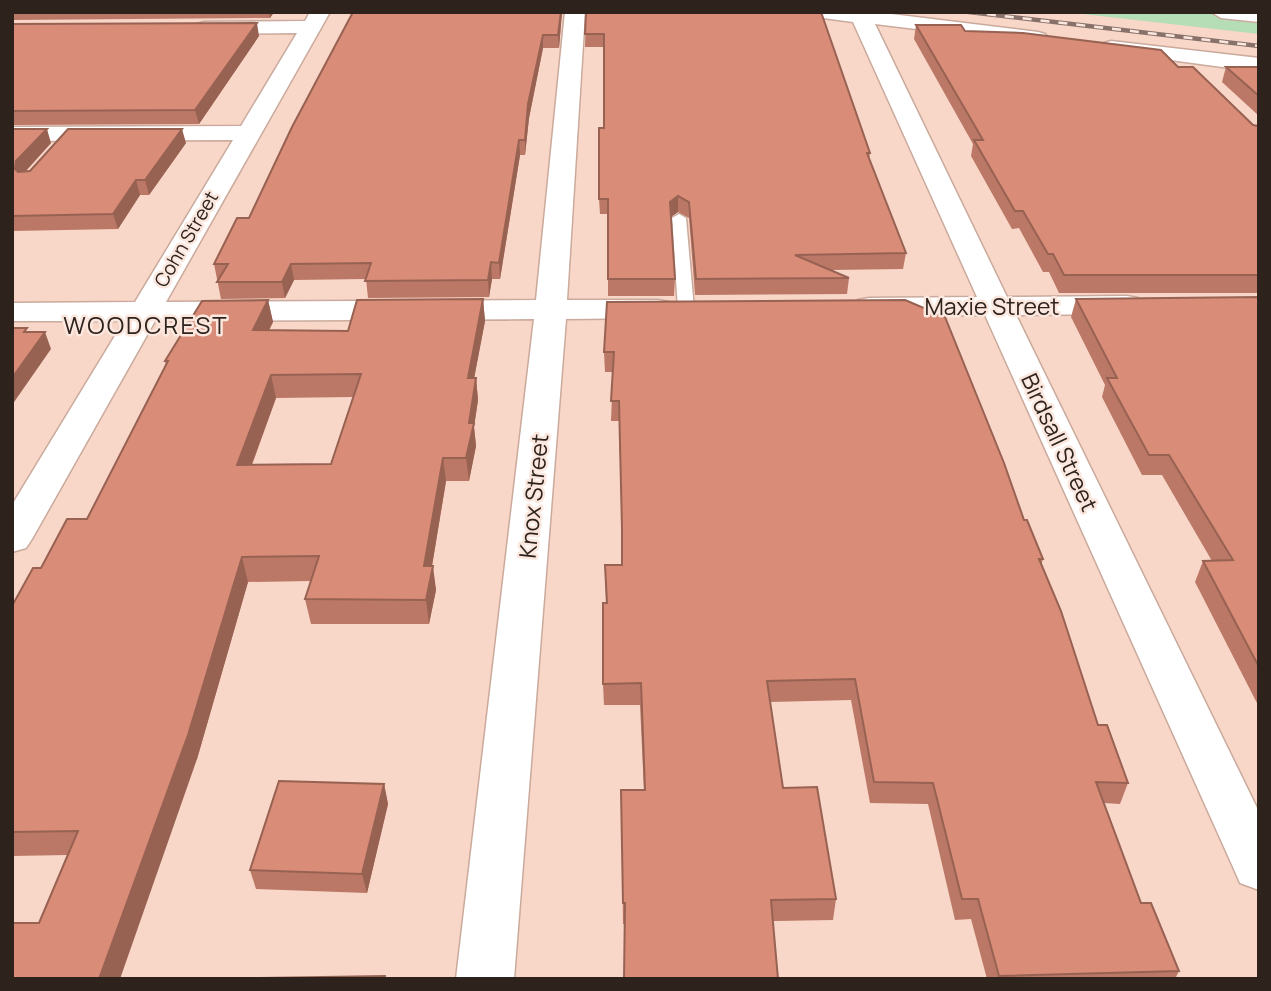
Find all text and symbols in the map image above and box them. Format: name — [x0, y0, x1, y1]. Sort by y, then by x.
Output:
street label: Cohn Street — [148, 186, 224, 292]
street label: Maxie Street — [924, 290, 1060, 322]
district label: WOODCREST — [63, 308, 229, 341]
street label: Birdsall Street — [1014, 368, 1106, 516]
street label: Knox Street — [511, 432, 555, 560]

